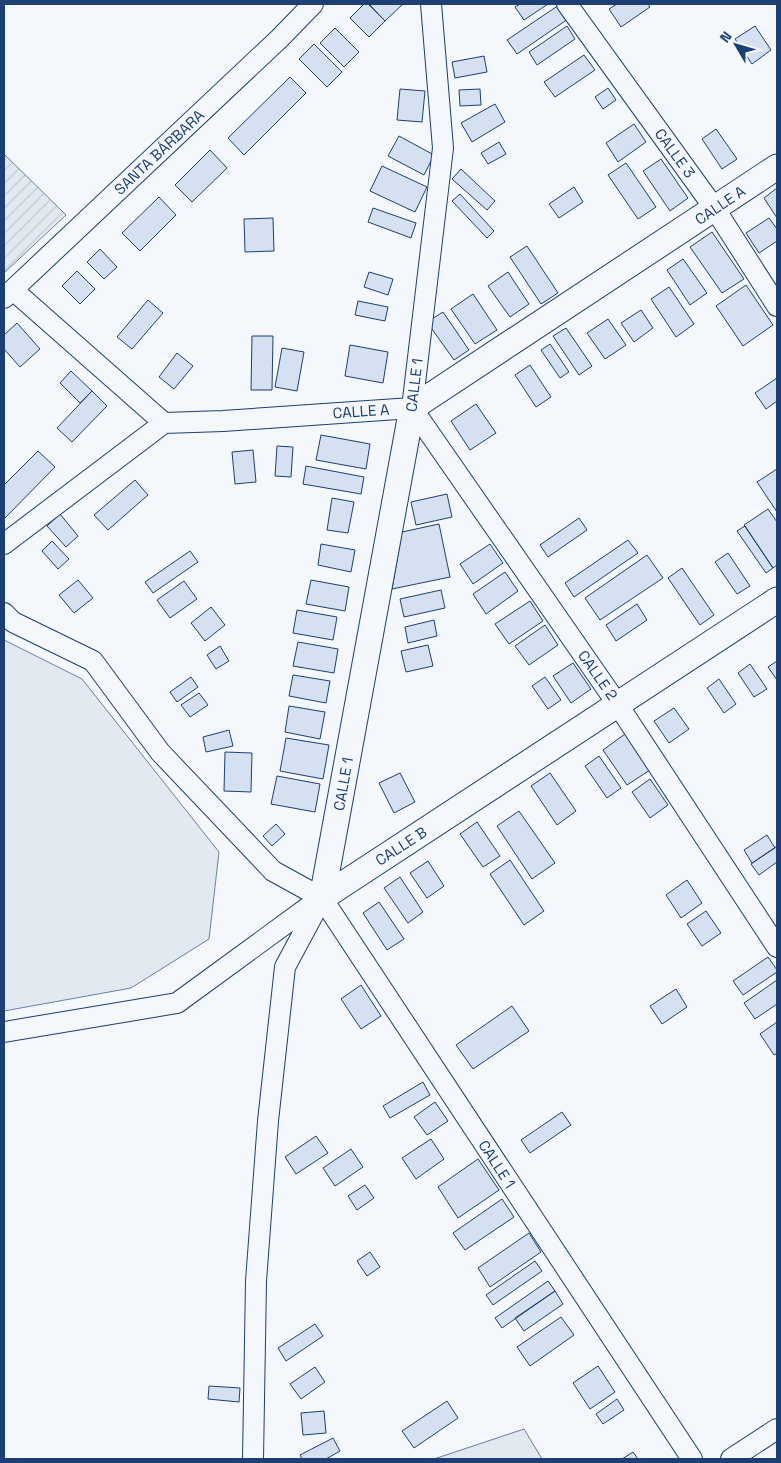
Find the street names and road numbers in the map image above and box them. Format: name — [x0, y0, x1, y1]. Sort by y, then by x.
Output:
street label: SANTA BÁRBARA — [110, 105, 208, 199]
street label: CALLE 3 — [651, 124, 699, 182]
street label: CALLE A — [691, 181, 749, 229]
street label: CALLE 1 — [401, 357, 427, 413]
street label: CALLE A — [332, 400, 391, 422]
street label: CALLE 2 — [574, 646, 622, 704]
street label: CALLE 1 — [329, 756, 357, 812]
street label: CALLE B — [372, 822, 430, 870]
street label: CALLE 1 — [474, 1136, 520, 1192]

